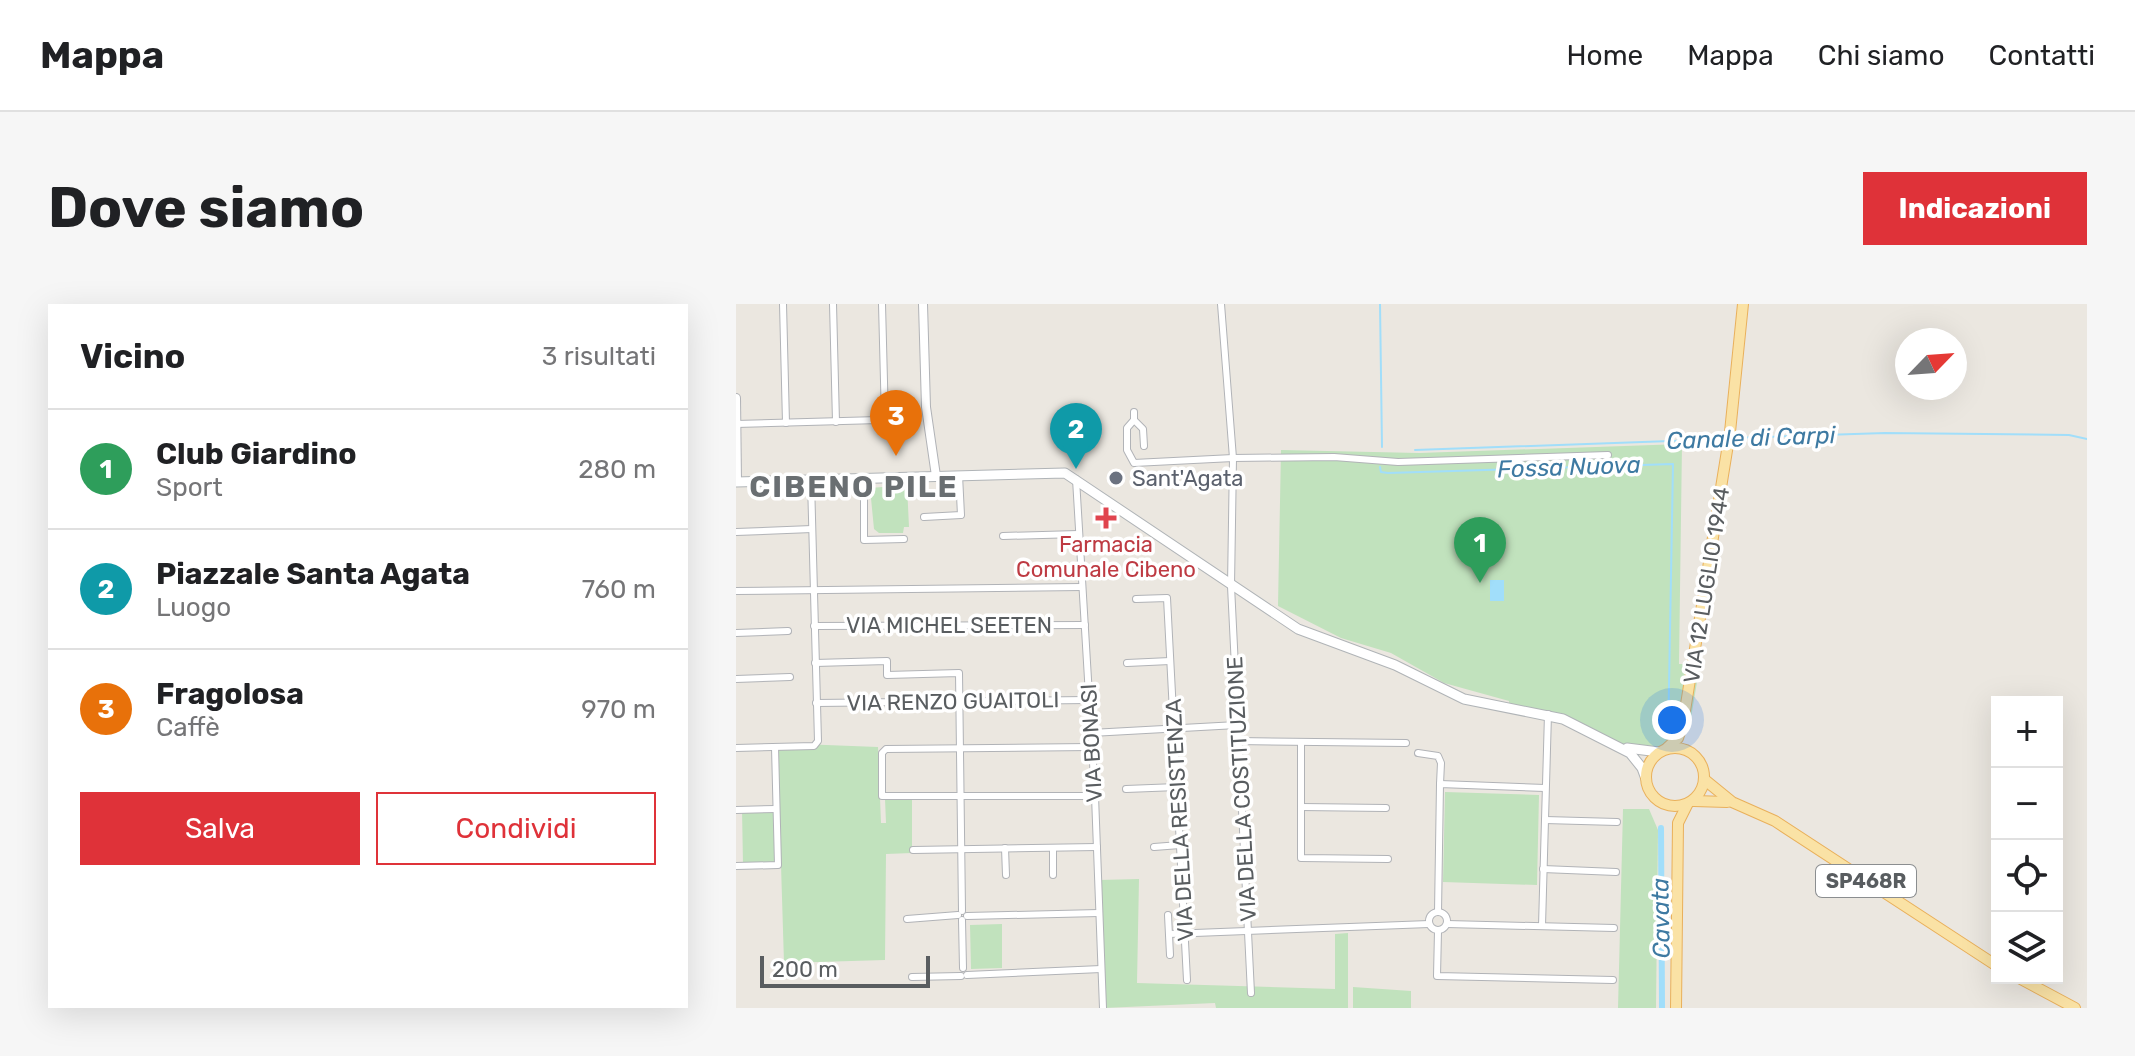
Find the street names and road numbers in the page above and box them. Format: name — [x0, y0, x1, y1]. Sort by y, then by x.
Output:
street label: VIA 12 LUGLIO 1944 — [1678, 485, 1735, 685]
street label: VIA MICHEL SEETEN — [846, 612, 1052, 639]
street label: VIA DELLA COSTITUZIONE — [1221, 656, 1262, 922]
street label: VIA BONASI — [1075, 683, 1108, 803]
street label: VIA RENZO GUAITOLI — [846, 686, 1060, 717]
street label: VIA DELLA RESISTENZA — [1160, 698, 1199, 942]
road number: SP468R — [1816, 865, 1916, 897]

